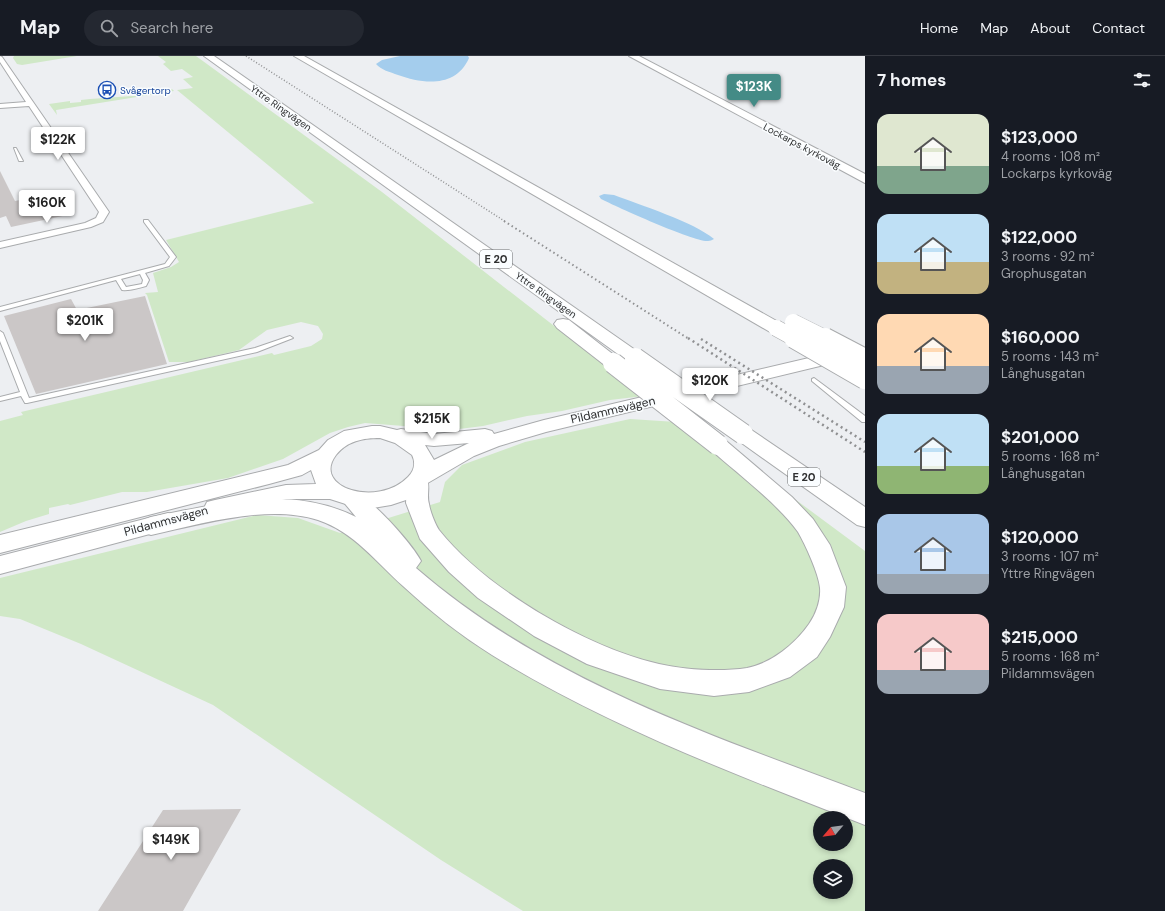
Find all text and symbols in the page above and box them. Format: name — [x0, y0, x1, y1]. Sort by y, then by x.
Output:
search box — [84, 10, 364, 46]
text: Map — [20, 15, 60, 40]
icon: search — [98, 17, 120, 39]
text: Search here — [130, 18, 213, 38]
text: Home — [920, 19, 958, 37]
text: Map — [980, 19, 1008, 37]
text: About — [1030, 19, 1070, 37]
text: Contact — [1092, 19, 1145, 37]
text: 7 homes — [877, 69, 946, 91]
icon: filters — [1131, 69, 1153, 91]
pin: $123K — [726, 74, 782, 108]
text: $123K — [736, 78, 772, 95]
bus stop icon: Svågertorp — [97, 80, 117, 100]
street label: Yttre Ringvägen — [248, 82, 314, 134]
place label: Svågertorp — [120, 84, 171, 97]
street label: Lockarps kyrkoväg — [761, 120, 843, 172]
text: $123,000 — [1001, 126, 1078, 148]
pin: $122K — [30, 127, 86, 161]
icon: home — [909, 130, 957, 178]
text: $122K — [40, 131, 76, 148]
text: 4 rooms · 108 m² — [1001, 148, 1100, 165]
text: Lockarps kyrkoväg — [1001, 165, 1112, 182]
pin: $160K — [19, 190, 75, 224]
text: $160K — [28, 194, 66, 211]
text: $122,000 — [1001, 226, 1077, 248]
icon: home — [909, 230, 957, 278]
text: 3 rooms · 92 m² — [1001, 248, 1094, 265]
road number: E 20 — [480, 250, 512, 268]
text: Grophusgatan — [1001, 265, 1087, 282]
street label: Yttre Ringvägen — [513, 269, 579, 321]
pin: $201K — [57, 308, 113, 342]
text: $201K — [66, 312, 104, 329]
text: $160,000 — [1001, 326, 1080, 348]
icon: home — [909, 330, 957, 378]
text: 5 rooms · 143 m² — [1001, 348, 1099, 365]
text: Långhusgatan — [1001, 365, 1085, 382]
pin: $120K — [682, 368, 738, 402]
text: $120K — [691, 372, 729, 389]
street label: Pildammsvägen — [569, 392, 657, 428]
pin: $215K — [404, 406, 460, 440]
text: $215K — [414, 410, 450, 427]
text: $201,000 — [1001, 426, 1079, 448]
icon: home — [909, 430, 957, 478]
text: 5 rooms · 168 m² — [1001, 448, 1099, 465]
text: Långhusgatan — [1001, 465, 1085, 482]
road number: E 20 — [788, 468, 820, 486]
street label: Pildammsvägen — [122, 502, 210, 540]
text: $120,000 — [1001, 526, 1079, 548]
icon: home — [909, 530, 957, 578]
text: 3 rooms · 107 m² — [1001, 548, 1099, 565]
text: Yttre Ringvägen — [1001, 565, 1095, 582]
text: $215,000 — [1001, 626, 1078, 648]
icon: home — [909, 630, 957, 678]
text: 5 rooms · 168 m² — [1001, 648, 1099, 665]
text: Pildammsvägen — [1001, 665, 1095, 682]
north arrow — [813, 811, 853, 851]
map controls — [813, 811, 853, 899]
pin: $149K — [143, 827, 199, 861]
text: $149K — [152, 831, 190, 848]
button: layers — [813, 859, 853, 899]

